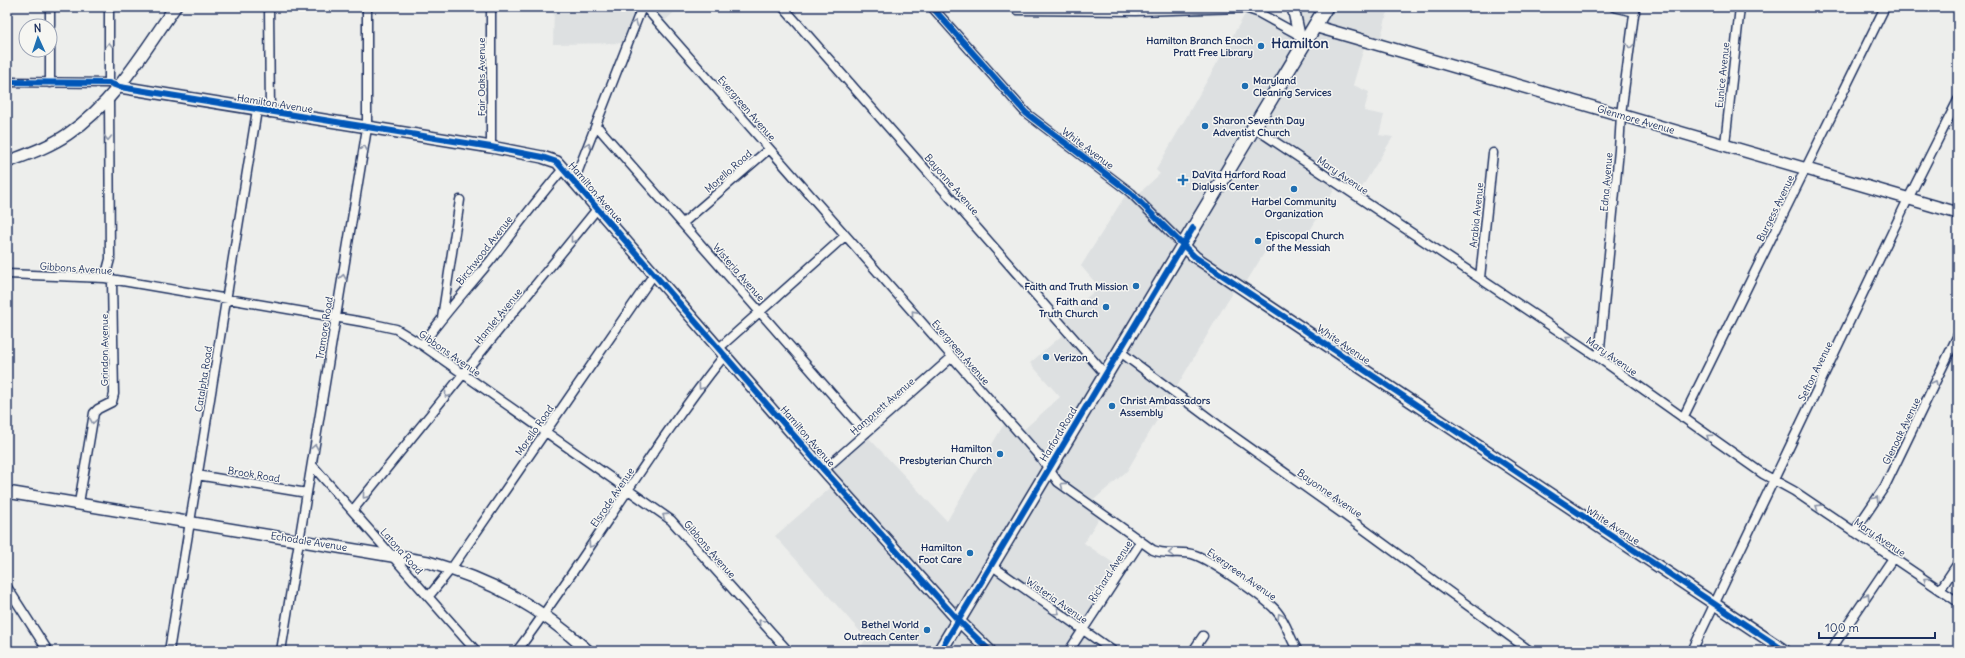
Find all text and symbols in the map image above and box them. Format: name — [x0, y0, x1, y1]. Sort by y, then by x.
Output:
north arrow — [18, 18, 58, 58]
one-way arrow — [631, 20, 639, 27]
text: N — [33, 21, 42, 35]
place label: Hamilton Branch Enoch Pratt Free Library — [1146, 34, 1253, 59]
district label: Hamilton — [1271, 34, 1329, 52]
street label: Fair Oaks Avenue — [475, 38, 488, 116]
marker: Hamilton Branch Enoch Pratt Free Library — [1256, 41, 1266, 51]
one-way arrow — [105, 42, 113, 48]
street label: Eunice Avenue — [1713, 42, 1732, 108]
one-way arrow — [1626, 43, 1635, 49]
street label: Evergreen Avenue — [715, 73, 778, 143]
place label: Maryland Cleaning Services — [1253, 74, 1332, 99]
marker: Maryland Cleaning Services — [1240, 81, 1250, 91]
street label: Hamilton Avenue — [236, 91, 314, 116]
street label: Glenmore Avenue — [1596, 102, 1676, 137]
place label: Sharon Seventh Day Adventist Church — [1213, 114, 1305, 139]
marker: Sharon Seventh Day Adventist Church — [1200, 121, 1210, 131]
street label: White Avenue — [1059, 125, 1116, 172]
one-way arrow — [104, 135, 112, 141]
one-way arrow — [584, 141, 592, 148]
one-way arrow — [359, 145, 368, 152]
street label: Morello Road — [702, 147, 755, 196]
street label: Bayonne Avenue — [922, 151, 982, 217]
street label: Edna Avenue — [1597, 152, 1616, 212]
street label: Mary Avenue — [1314, 153, 1371, 197]
street label: Hamilton Avenue — [566, 159, 626, 226]
place label: DaVita Harford Road Dialysis Center — [1192, 168, 1286, 193]
street label: Burgess Avenue — [1754, 173, 1797, 244]
marker: DaVita Harford Road Dialysis Center — [1177, 174, 1189, 186]
street label: Arabia Avenue — [1467, 182, 1486, 248]
marker: Harbel Community Organization — [1289, 184, 1299, 194]
place label: Harbel Community Organization — [1251, 195, 1337, 220]
street label: Birchwood Avenue — [453, 213, 516, 288]
place label: Episcopal Church of the Messiah — [1266, 229, 1344, 254]
one-way arrow — [570, 235, 577, 242]
marker: Episcopal Church of the Messiah — [1253, 236, 1263, 246]
street label: Wisteria Avenue — [710, 241, 767, 304]
street label: Gibbons Avenue — [39, 259, 113, 278]
one-way arrow — [338, 274, 347, 280]
place label: Faith and Truth Mission — [1025, 280, 1128, 293]
marker: Faith and Truth Mission — [1131, 281, 1141, 291]
street label: Hamlet Avenue — [472, 286, 525, 347]
place label: Faith and Truth Church — [1039, 295, 1098, 320]
street label: Tramore Road — [313, 296, 336, 361]
marker: Faith and Truth Church — [1101, 302, 1111, 312]
one-way arrow — [911, 311, 918, 318]
street label: Grindon Avenue — [98, 314, 111, 386]
street label: Evergreen Avenue — [929, 317, 992, 387]
street label: White Avenue — [1315, 322, 1373, 367]
street label: Gibbons Avenue — [416, 327, 483, 379]
street label: Mary Avenue — [1584, 334, 1640, 379]
one-way arrow — [1566, 336, 1573, 343]
street label: Sefton Avenue — [1795, 339, 1836, 403]
street label: Catalpha Road — [192, 345, 215, 413]
place label: Verizon — [1054, 351, 1088, 364]
marker: Verizon — [1041, 352, 1051, 362]
street label: Hampnett Avenue — [847, 375, 917, 438]
one-way arrow — [1930, 380, 1938, 388]
one-way arrow — [699, 383, 706, 390]
one-way arrow — [444, 390, 451, 397]
place label: Christ Ambassadors Assembly — [1120, 394, 1211, 419]
street label: Glenoak Avenue — [1880, 396, 1923, 467]
marker: Christ Ambassadors Assembly — [1107, 401, 1117, 411]
street label: Morello Road — [512, 402, 557, 458]
street label: Hamilton Avenue — [778, 403, 838, 470]
street label: Harford Road — [1037, 404, 1080, 464]
one-way arrow — [89, 418, 98, 424]
one-way arrow — [1706, 434, 1713, 442]
place label: Hamilton Presbyterian Church — [899, 442, 992, 467]
one-way arrow — [311, 443, 319, 450]
marker: Hamilton Presbyterian Church — [995, 449, 1005, 459]
street label: Brook Road — [227, 464, 281, 485]
street label: Elsrode Avenue — [588, 465, 637, 530]
street label: Bayonne Avenue — [1295, 466, 1365, 521]
one-way arrow — [1060, 483, 1067, 490]
one-way arrow — [362, 491, 369, 498]
one-way arrow — [1871, 497, 1878, 504]
street label: White Avenue — [1583, 503, 1642, 548]
one-way arrow — [1815, 504, 1822, 512]
one-way arrow — [662, 513, 669, 521]
street label: Mary Avenue — [1851, 515, 1908, 559]
street label: Gibbons Avenue — [681, 518, 738, 581]
street label: Latona Road — [378, 526, 426, 577]
street label: Echodale Avenue — [270, 529, 348, 554]
street label: Richard Avenue — [1086, 538, 1135, 605]
one-way arrow — [588, 541, 596, 548]
place label: Hamilton Foot Care — [918, 541, 963, 566]
street label: Evergreen Avenue — [1204, 546, 1279, 603]
marker: Hamilton Foot Care — [965, 548, 975, 558]
one-way arrow — [1168, 549, 1174, 558]
street label: Wisteria Avenue — [1023, 574, 1090, 627]
one-way arrow — [1923, 578, 1930, 585]
one-way arrow — [1862, 593, 1869, 600]
one-way arrow — [1052, 607, 1059, 614]
one-way arrow — [1278, 613, 1285, 620]
scale bar — [1819, 614, 1935, 640]
place label: Bethel World Outreach Center — [844, 618, 920, 643]
one-way arrow — [759, 619, 766, 627]
text: 100 m — [1825, 620, 1859, 635]
marker: Bethel World Outreach Center — [922, 625, 932, 635]

